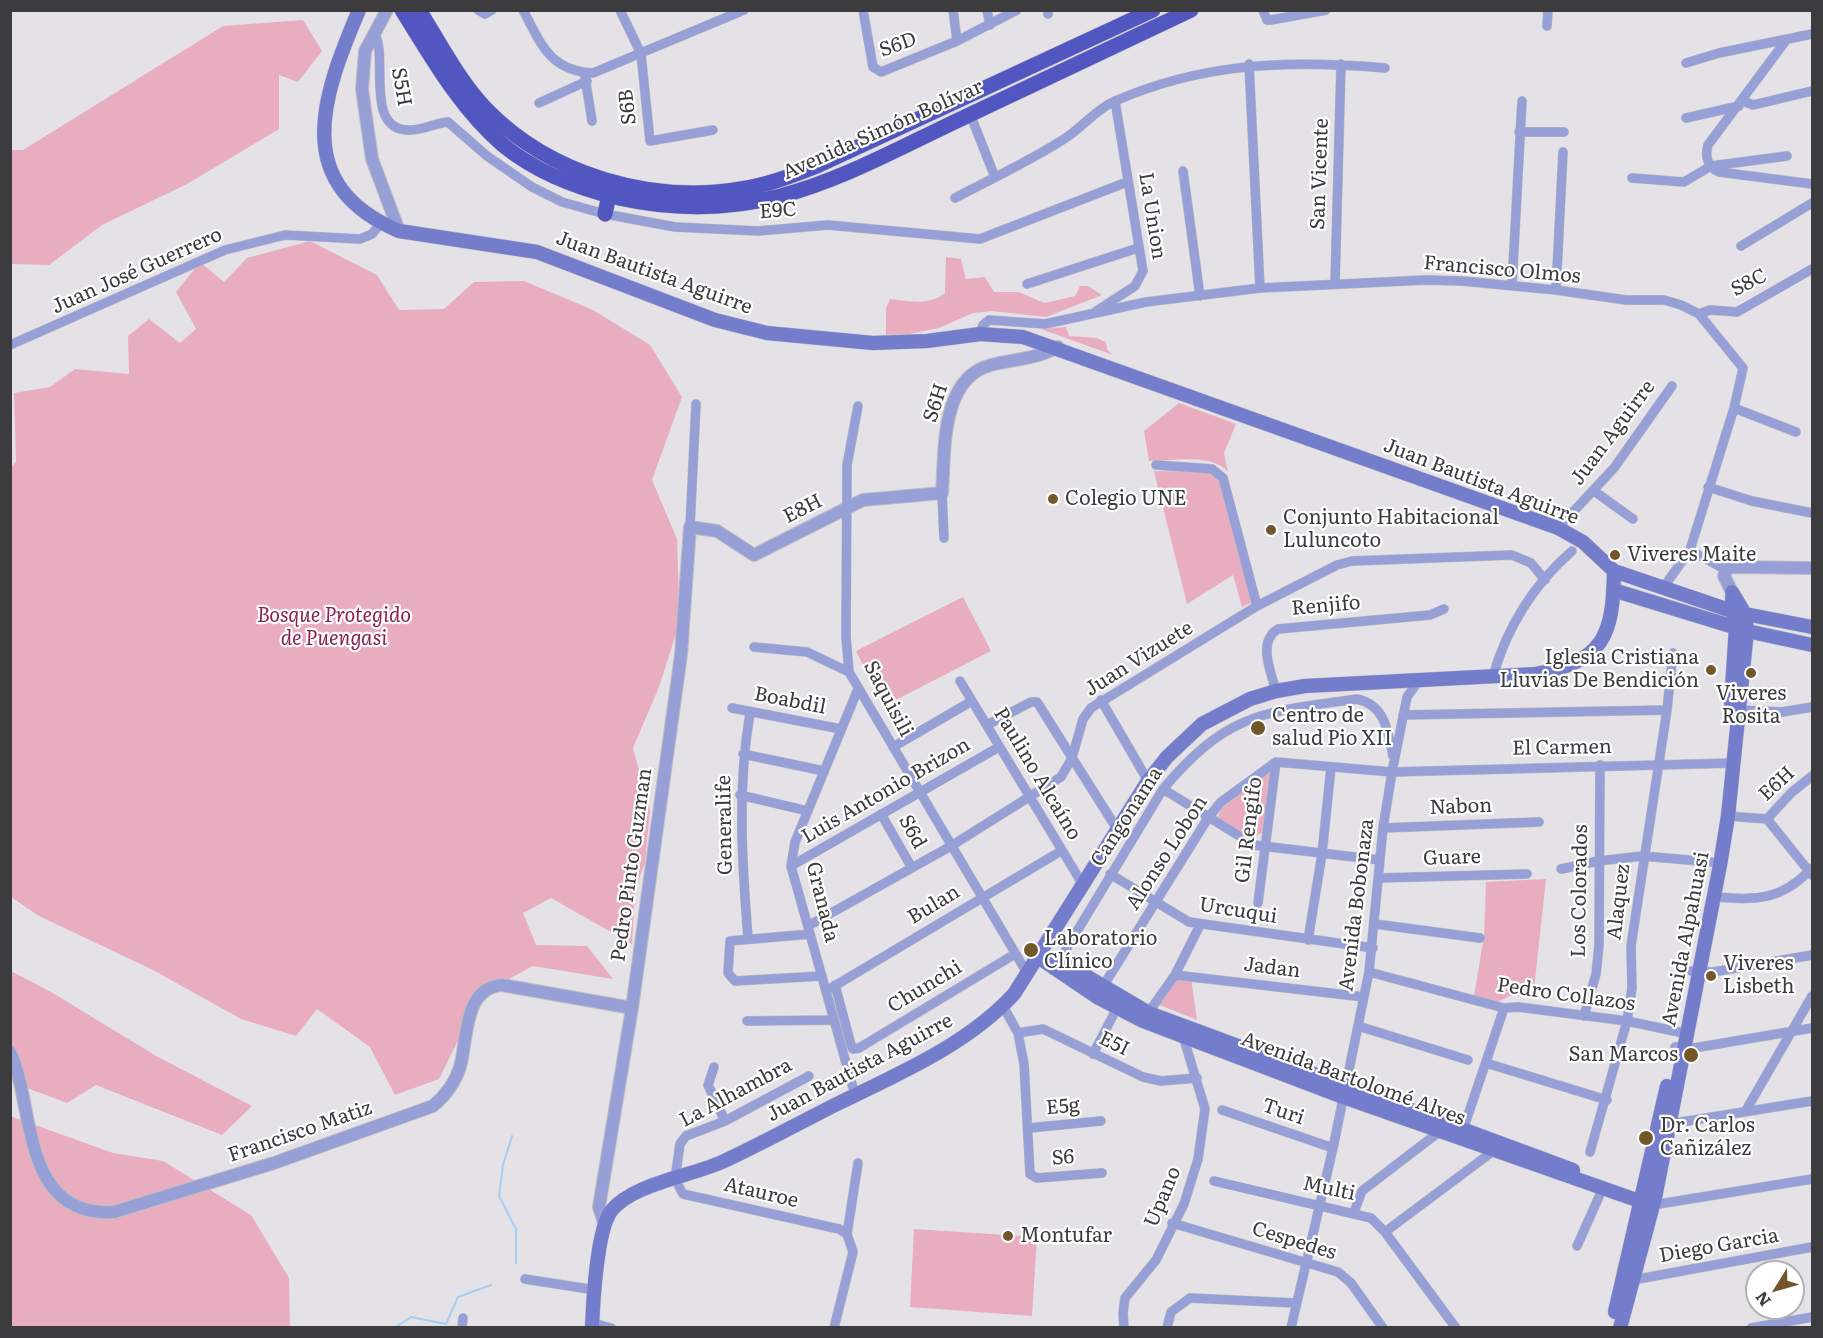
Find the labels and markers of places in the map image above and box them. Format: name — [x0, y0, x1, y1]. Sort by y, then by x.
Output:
place label: Colegio UNE — [1065, 487, 1186, 511]
marker: Colegio UNE — [1046, 492, 1060, 506]
place label: Conjunto Habitacional Luluncoto — [1283, 506, 1499, 553]
marker: Conjunto Habitacional Luluncoto — [1264, 523, 1278, 537]
place label: Viveres Maite — [1627, 543, 1756, 567]
marker: Viveres Maite — [1608, 548, 1622, 562]
place label: Iglesia Cristiana Lluvias De Bendición — [1500, 646, 1699, 693]
marker: Iglesia Cristiana Lluvias De Bendición — [1704, 663, 1718, 677]
marker: Viveres Rosita — [1744, 666, 1758, 680]
place label: Viveres Rosita — [1716, 682, 1786, 729]
place label: Centro de salud Pio XII — [1272, 704, 1392, 751]
marker: Centro de salud Pio XII — [1249, 719, 1267, 737]
place label: Laboratorio Clínico — [1044, 927, 1158, 974]
marker: Laboratorio Clínico — [1022, 941, 1040, 959]
place label: Viveres Lisbeth — [1723, 952, 1795, 999]
marker: Viveres Lisbeth — [1704, 969, 1718, 983]
place label: San Marcos — [1569, 1043, 1678, 1067]
marker: San Marcos — [1682, 1046, 1700, 1064]
place label: Dr. Carlos Cañizález — [1660, 1114, 1755, 1161]
marker: Dr. Carlos Cañizález — [1637, 1129, 1655, 1147]
place label: Montufar — [1020, 1224, 1112, 1248]
marker: Montufar — [1001, 1229, 1015, 1243]

